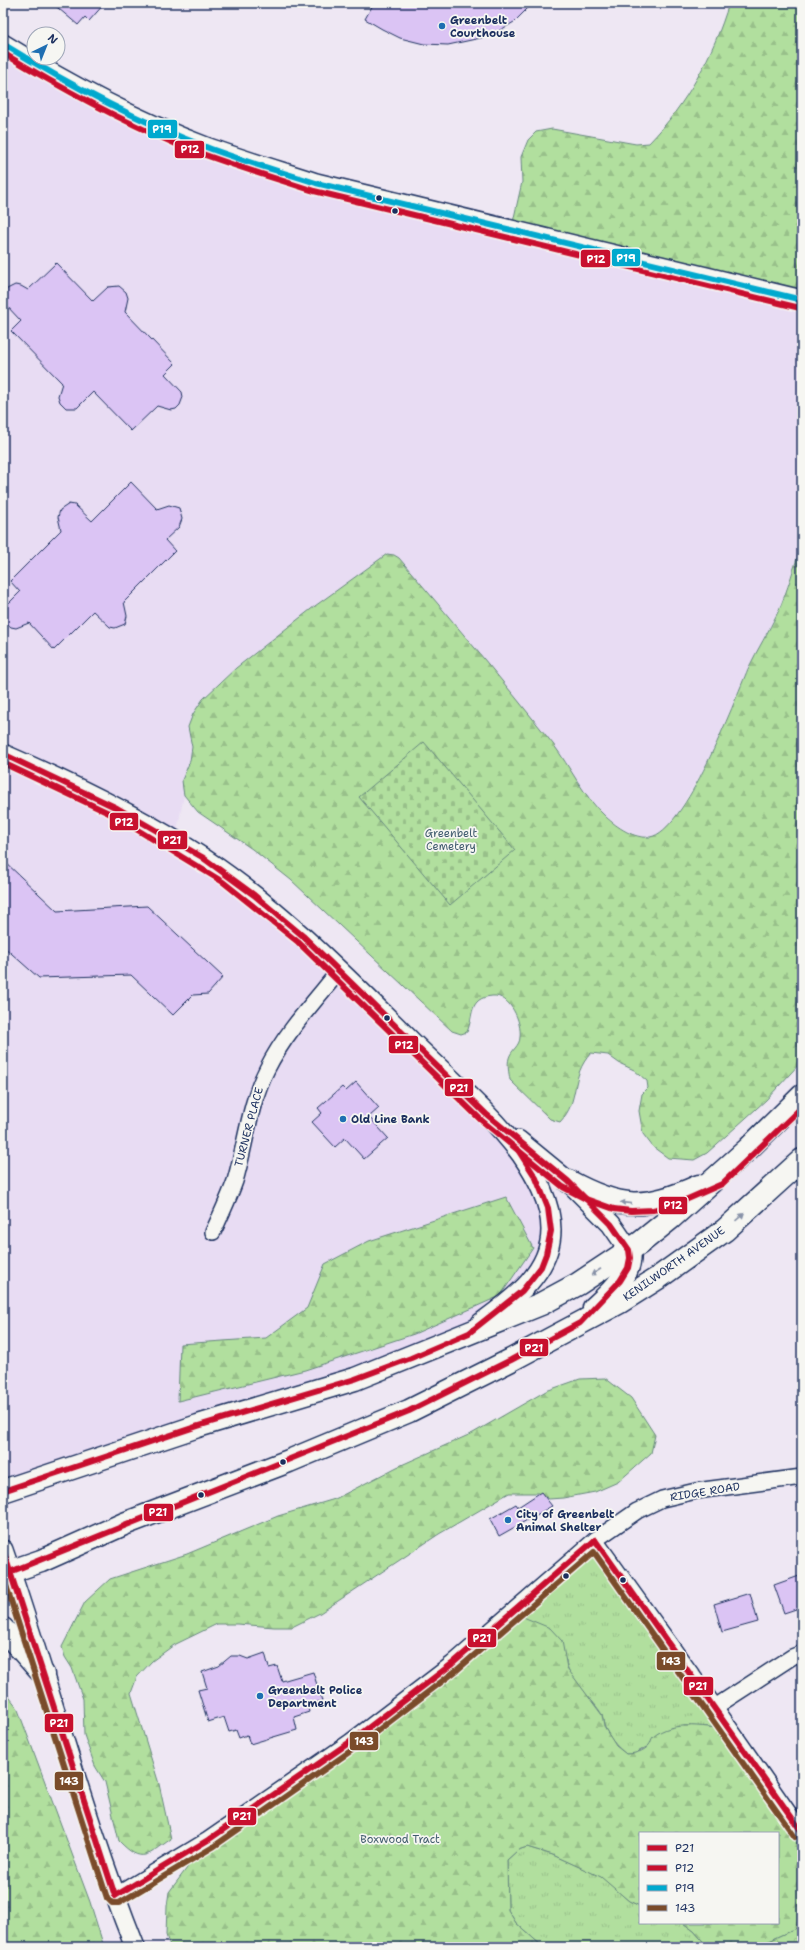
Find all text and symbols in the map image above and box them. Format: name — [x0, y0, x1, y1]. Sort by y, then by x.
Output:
place label: Greenbelt Courthouse — [450, 13, 516, 41]
marker: Greenbelt Courthouse — [437, 21, 447, 31]
north arrow — [26, 26, 66, 66]
text: N — [44, 31, 61, 48]
line badge: P19 — [147, 119, 178, 139]
text: P19 — [152, 122, 172, 137]
line badge: P12 — [174, 140, 205, 159]
text: P12 — [180, 142, 200, 157]
unlabelled marker — [374, 193, 384, 203]
unlabelled marker — [390, 206, 400, 216]
line badge: P19 — [611, 248, 641, 267]
line badge: P12 — [580, 249, 611, 268]
text: P19 — [616, 251, 636, 266]
text: P12 — [586, 252, 606, 267]
line badge: P12 — [109, 812, 139, 831]
text: P12 — [114, 815, 134, 830]
park label: Greenbelt Cemetery — [425, 826, 477, 854]
line badge: P21 — [157, 830, 188, 850]
text: P21 — [163, 833, 181, 848]
unlabelled marker — [382, 1013, 392, 1023]
line badge: P12 — [388, 1035, 419, 1054]
text: P12 — [394, 1038, 414, 1053]
line badge: P21 — [444, 1078, 474, 1097]
text: P21 — [450, 1081, 468, 1096]
street label: TURNER PLACE — [231, 1085, 267, 1168]
place label: Old Line Bank — [351, 1112, 430, 1127]
marker: Old Line Bank — [338, 1114, 348, 1124]
line badge: P12 — [658, 1196, 688, 1215]
text: P12 — [663, 1198, 683, 1213]
one-way arrow — [620, 1199, 633, 1206]
one-way arrow — [735, 1212, 745, 1222]
street label: KENILWORTH AVENUE — [620, 1223, 728, 1305]
one-way arrow — [591, 1268, 601, 1276]
line badge: P21 — [519, 1338, 549, 1357]
text: P21 — [525, 1341, 543, 1356]
unlabelled marker — [278, 1457, 288, 1467]
street label: RIDGE ROAD — [669, 1479, 741, 1505]
unlabelled marker — [196, 1490, 206, 1500]
line badge: P21 — [143, 1503, 174, 1522]
text: P21 — [149, 1505, 167, 1520]
place label: City of Greenbelt Animal Shelter — [516, 1507, 615, 1535]
marker: City of Greenbelt Animal Shelter — [503, 1515, 513, 1525]
unlabelled marker — [561, 1571, 571, 1581]
unlabelled marker — [618, 1575, 628, 1585]
line badge: P21 — [467, 1628, 497, 1648]
text: P21 — [473, 1631, 491, 1646]
line badge: 143 — [656, 1651, 686, 1671]
text: 143 — [661, 1654, 681, 1669]
line badge: P21 — [683, 1676, 714, 1696]
text: P21 — [689, 1679, 707, 1694]
place label: Greenbelt Police Department — [268, 1683, 363, 1711]
marker: Greenbelt Police Department — [255, 1691, 265, 1701]
line badge: P21 — [44, 1713, 74, 1733]
text: P21 — [50, 1716, 68, 1731]
line badge: 143 — [349, 1731, 379, 1751]
text: 143 — [354, 1734, 374, 1749]
line badge: 143 — [54, 1771, 84, 1791]
text: 143 — [59, 1774, 79, 1789]
line badge: P21 — [227, 1807, 257, 1826]
text: P21 — [233, 1809, 251, 1824]
park label: Boxwood Tract — [360, 1832, 440, 1847]
legend — [639, 1832, 779, 1924]
text: P21 — [675, 1840, 694, 1856]
text: P12 — [675, 1860, 695, 1876]
text: P19 — [675, 1880, 695, 1896]
text: 143 — [675, 1900, 695, 1916]

